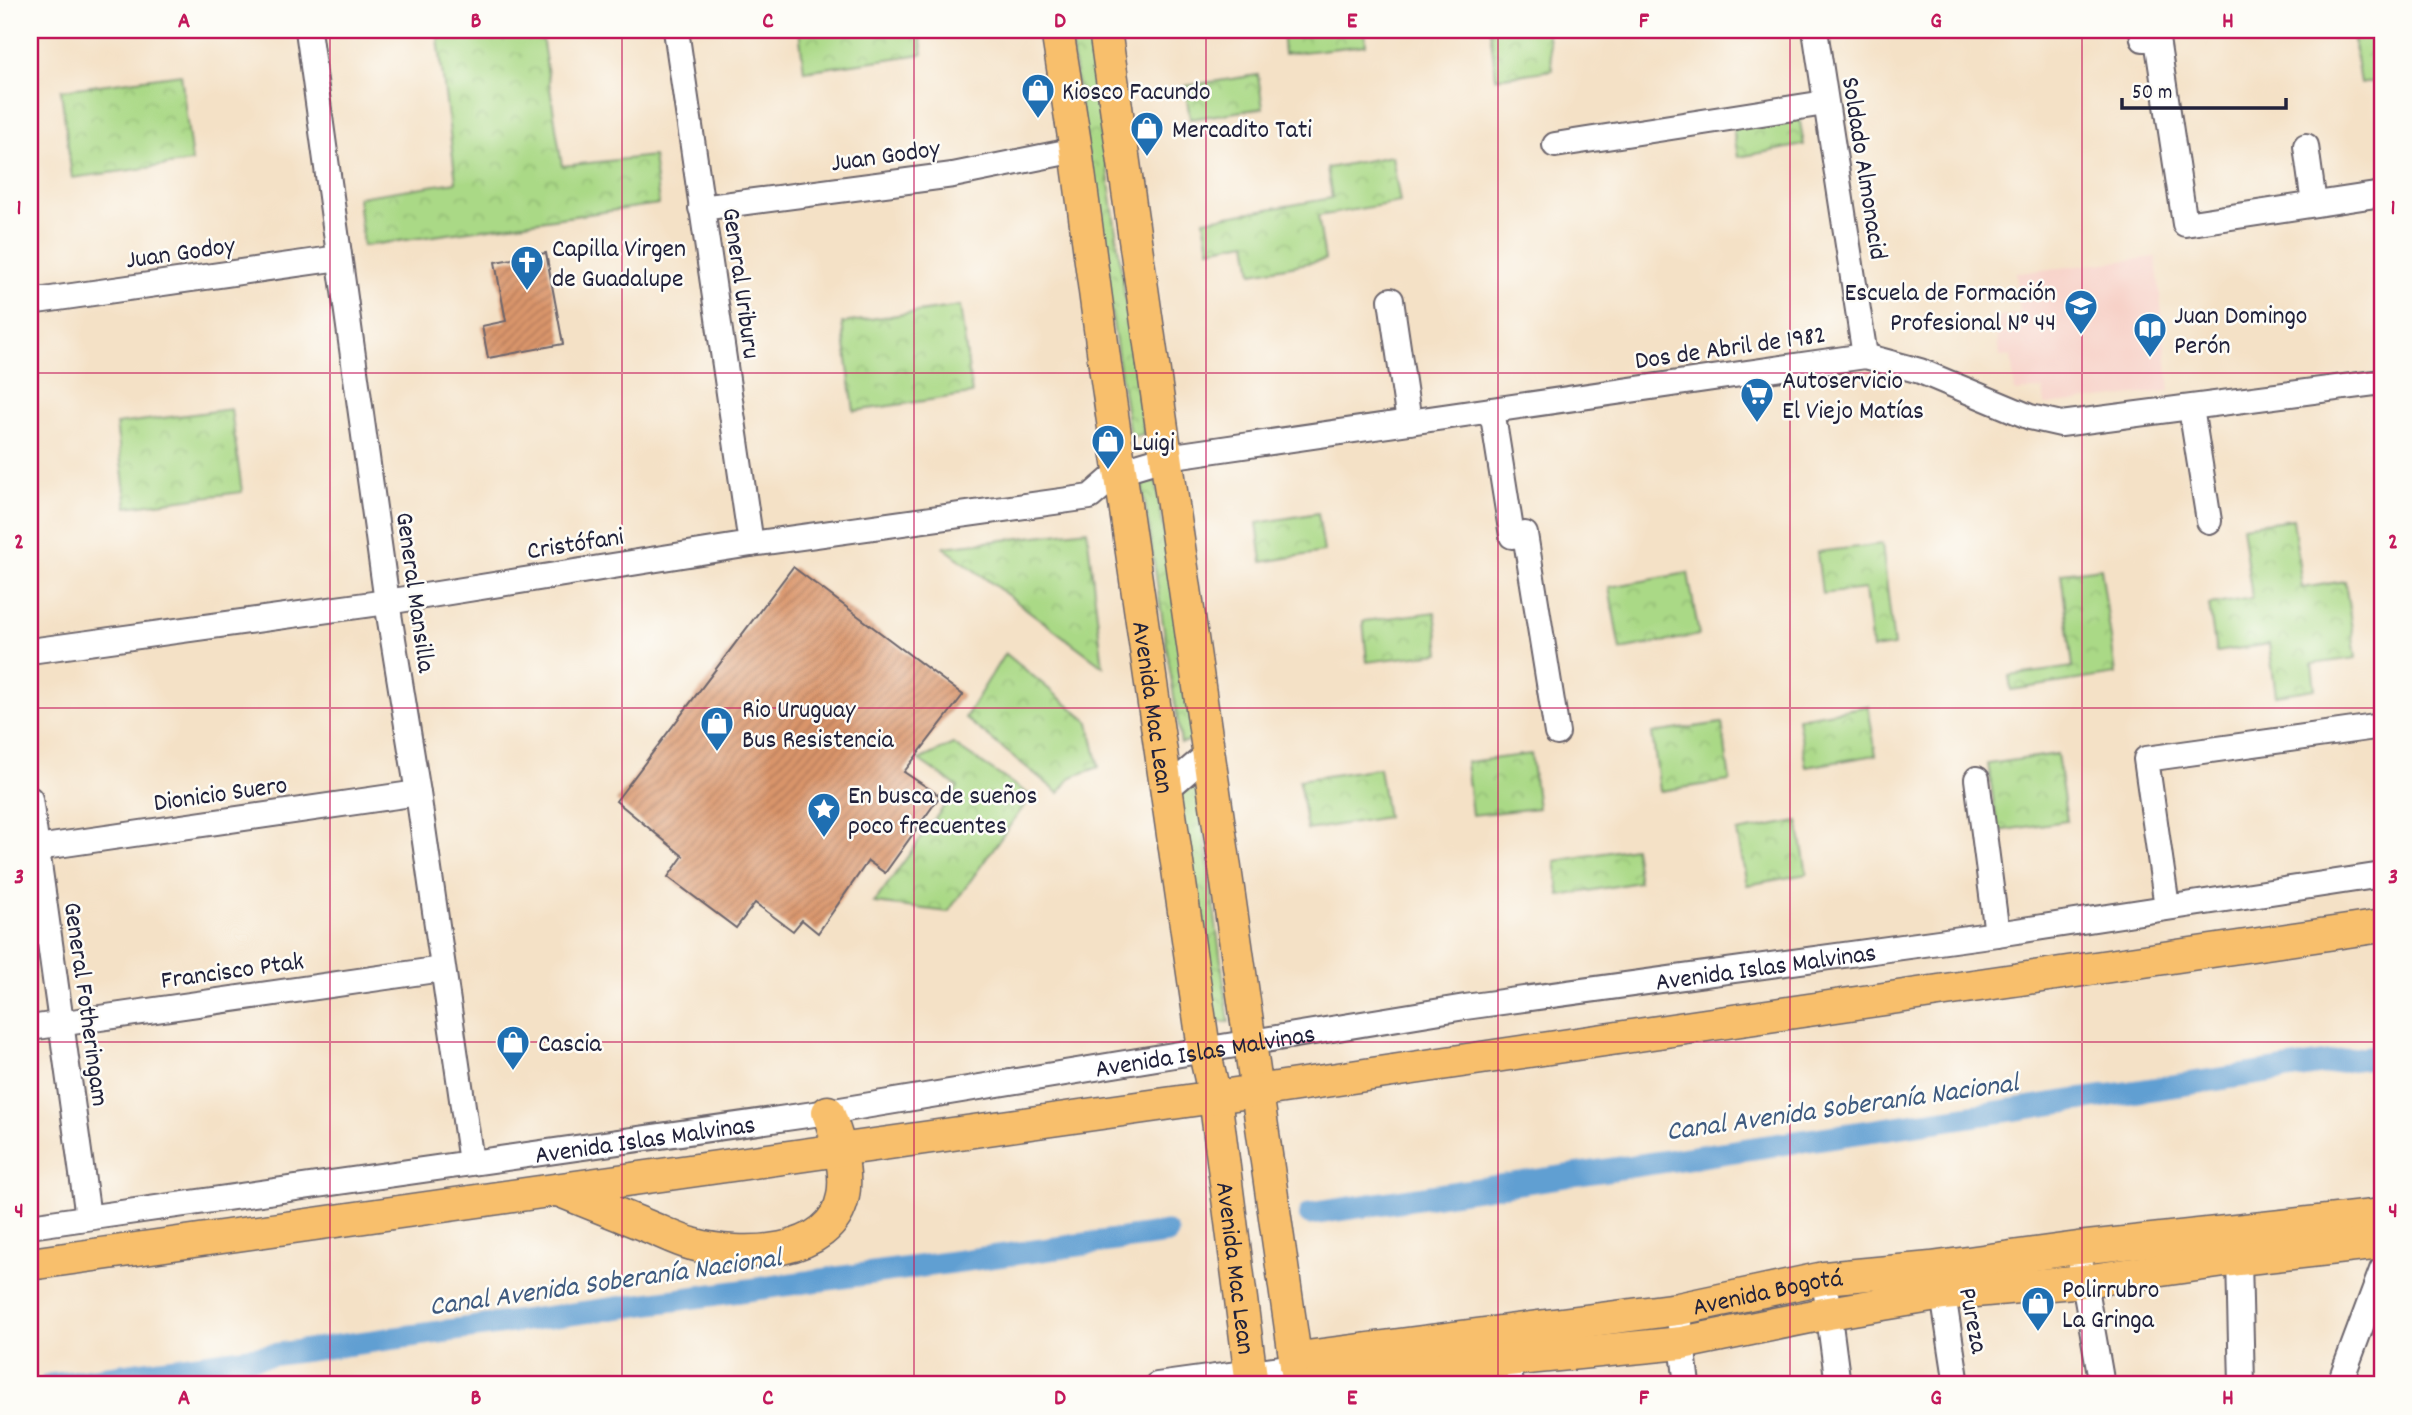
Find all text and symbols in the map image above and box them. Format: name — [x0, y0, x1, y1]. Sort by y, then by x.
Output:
text: A — [178, 6, 190, 39]
text: B — [471, 6, 482, 39]
text: C — [762, 6, 774, 39]
text: D — [1054, 6, 1066, 39]
text: E — [1347, 6, 1358, 39]
text: F — [1639, 6, 1650, 39]
text: G — [1930, 6, 1942, 39]
text: H — [2222, 6, 2234, 39]
scale bar — [2122, 66, 2286, 110]
shop icon: Kiosco Facundo — [1019, 71, 1057, 120]
street label: Soldado Almonacid — [1830, 74, 1895, 263]
place label: Kiosco Facundo — [1062, 75, 1211, 112]
text: 50 m — [2132, 79, 2172, 109]
shop icon: Mercadito Tati — [1128, 109, 1166, 158]
place label: Mercadito Tati — [1172, 113, 1312, 150]
street label: Juan Godoy — [829, 131, 943, 183]
text: 1 — [16, 193, 22, 226]
text: 1 — [2390, 193, 2396, 226]
street label: General Uriburu — [711, 206, 768, 361]
street label: Juan Godoy — [124, 228, 238, 280]
place label: Capilla Virgen de Guadalupe — [552, 232, 686, 299]
church icon: Capilla Virgen de Guadalupe — [508, 243, 546, 292]
place label: Escuela de Formación Profesional N° 44 — [1845, 276, 2056, 343]
school or university icon: Escuela de Formación Profesional N° 44 — [2062, 287, 2100, 336]
place label: Juan Domingo Perón — [2174, 299, 2307, 366]
library icon: Juan Domingo Perón — [2131, 310, 2169, 359]
street label: Dos de Abril de 1982 — [1633, 318, 1828, 381]
place label: Autoservicio El Viejo Matías — [1782, 364, 1924, 431]
supermarket icon: Autoservicio El Viejo Matías — [1738, 375, 1776, 424]
shop icon: Luigi — [1089, 422, 1127, 471]
place label: Luigi — [1132, 426, 1175, 463]
street label: General Mansilla — [384, 510, 443, 676]
street label: Cristófani — [525, 520, 627, 571]
text: 2 — [14, 527, 24, 560]
text: 2 — [2388, 527, 2398, 560]
street label: Avenida Mac Lean — [1120, 619, 1182, 796]
place label: Rio Uruguay Bus Resistencia — [742, 693, 894, 760]
shop icon: Rio Uruguay Bus Resistencia — [698, 704, 736, 753]
street label: Dionicio Suero — [151, 768, 290, 823]
place label: En busca de sueños poco frecuentes — [848, 779, 1038, 846]
place icon: En busca de sueños poco frecuentes — [805, 790, 843, 839]
text: 3 — [14, 862, 24, 895]
text: 3 — [2388, 862, 2398, 895]
street label: General Fotheringam — [52, 900, 117, 1109]
street label: Avenida Islas Malvinas — [1653, 936, 1879, 1003]
street label: Francisco Ptak — [159, 944, 306, 1001]
street label: Avenida Islas Malvinas — [1093, 1017, 1318, 1090]
shop icon: Cascia — [494, 1023, 532, 1072]
place label: Cascia — [538, 1027, 602, 1064]
water label: Canal Avenida Soberanía Nacional — [1664, 1065, 2024, 1154]
street label: Avenida Islas Malvinas — [533, 1108, 758, 1176]
street label: Avenida Mac Lean — [1204, 1180, 1263, 1357]
text: 4 — [14, 1196, 24, 1229]
text: 4 — [2388, 1196, 2398, 1229]
water label: Canal Avenida Soberanía Nacional — [427, 1240, 787, 1329]
street label: Avenida Bogotá — [1689, 1261, 1845, 1327]
place label: Polirrubro La Gringa — [2062, 1273, 2159, 1340]
shop icon: Polirrubro La Gringa — [2019, 1284, 2057, 1333]
street label: Pureza — [1947, 1285, 1996, 1357]
text: A — [178, 1383, 190, 1415]
text: B — [471, 1383, 482, 1415]
text: C — [762, 1383, 774, 1415]
text: D — [1054, 1383, 1066, 1415]
text: E — [1347, 1383, 1358, 1415]
text: F — [1639, 1383, 1650, 1415]
text: G — [1930, 1383, 1942, 1415]
text: H — [2222, 1383, 2234, 1415]

